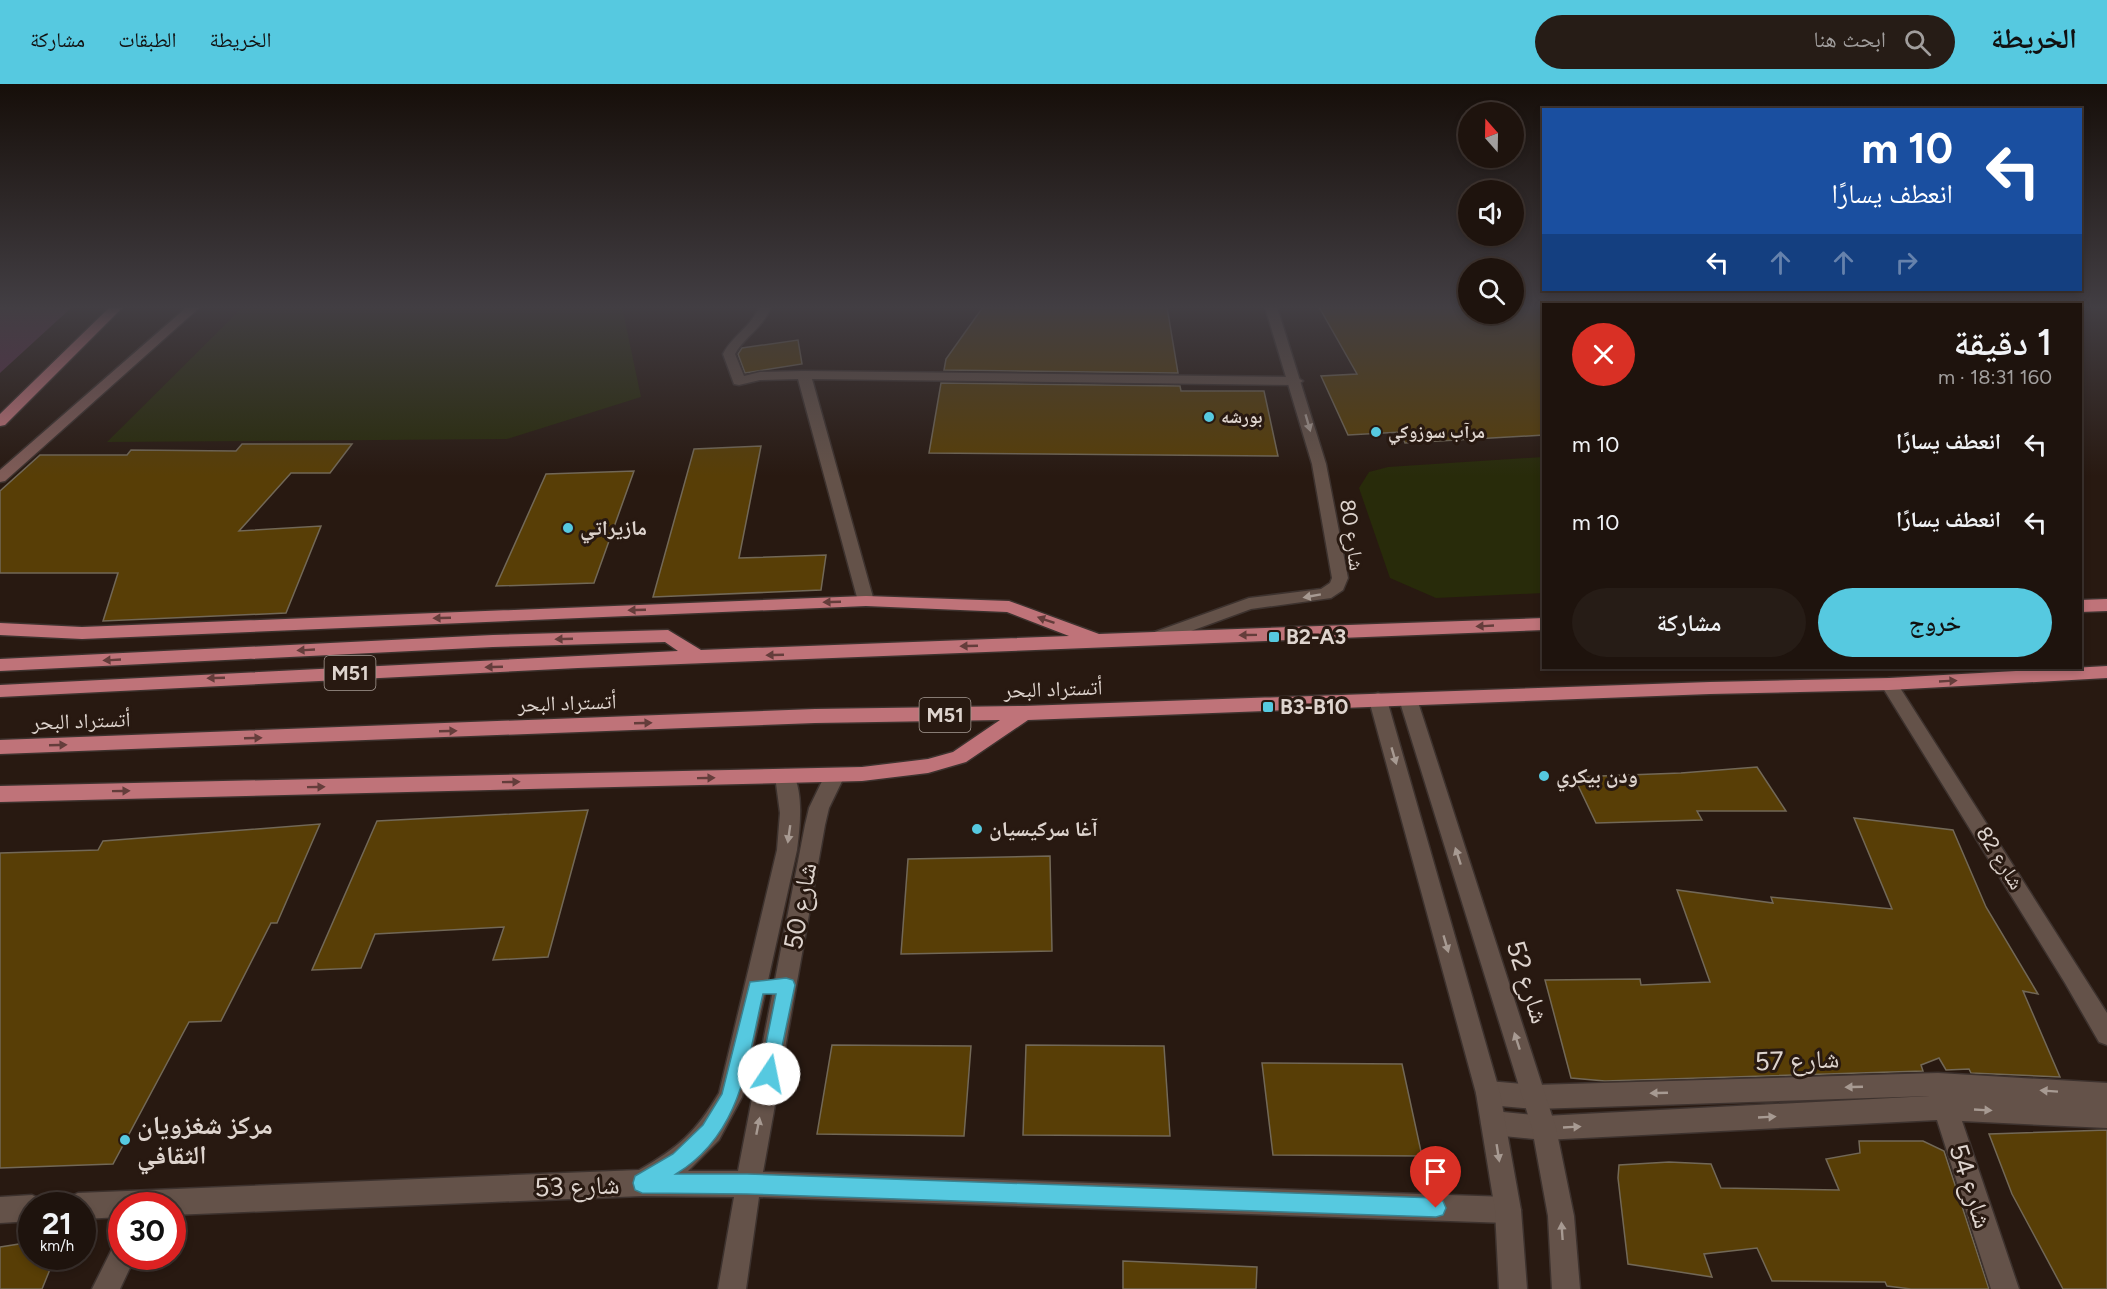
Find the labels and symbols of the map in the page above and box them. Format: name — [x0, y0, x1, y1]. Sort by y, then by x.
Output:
north arrow — [1458, 102, 1524, 168]
place label: بورشه — [1221, 406, 1263, 428]
marker: بورشه — [1202, 410, 1216, 424]
one-way arrow — [1304, 414, 1313, 432]
place label: مرآب سوزوكي — [1388, 421, 1485, 446]
marker: مرآب سوزوكي — [1369, 425, 1383, 439]
street label: شارع 80 — [1334, 498, 1370, 572]
place label: مازيراتي — [580, 515, 647, 544]
marker: مازيراتي — [561, 521, 575, 535]
one-way arrow — [1302, 592, 1321, 601]
one-way arrow — [823, 598, 842, 607]
one-way arrow — [628, 606, 647, 615]
one-way arrow — [433, 614, 452, 623]
one-way arrow — [1037, 614, 1055, 624]
one-way arrow — [1476, 622, 1495, 631]
place label: B2-A3 — [1286, 624, 1346, 649]
one-way arrow — [1239, 630, 1258, 640]
marker: B2-A3 — [1267, 630, 1281, 644]
one-way arrow — [555, 634, 574, 644]
one-way arrow — [960, 642, 979, 651]
one-way arrow — [297, 646, 316, 655]
one-way arrow — [765, 650, 784, 659]
one-way arrow — [102, 655, 121, 664]
road number: M51 — [324, 656, 376, 690]
one-way arrow — [485, 662, 504, 671]
one-way arrow — [206, 674, 225, 683]
street label: أتستراد البحر — [1002, 674, 1103, 703]
one-way arrow — [1938, 677, 1957, 686]
street label: أتستراد البحر — [516, 688, 617, 717]
place label: B3-B10 — [1280, 694, 1348, 719]
road number: M51 — [920, 698, 970, 732]
marker: B3-B10 — [1261, 700, 1275, 714]
street label: أتستراد البحر — [30, 706, 131, 735]
one-way arrow — [634, 718, 653, 728]
one-way arrow — [439, 726, 458, 735]
one-way arrow — [244, 733, 263, 742]
one-way arrow — [49, 740, 68, 749]
one-way arrow — [1389, 747, 1399, 765]
place label: ودن بيكري — [1556, 763, 1638, 792]
marker: ودن بيكري — [1537, 769, 1551, 783]
one-way arrow — [697, 773, 716, 783]
one-way arrow — [502, 778, 521, 787]
one-way arrow — [307, 782, 326, 792]
one-way arrow — [112, 787, 131, 796]
place label: آغا سركيسيان — [989, 816, 1098, 841]
marker: آغا سركيسيان — [970, 822, 984, 836]
street label: شارع 82 — [1970, 822, 2030, 894]
one-way arrow — [785, 824, 794, 843]
one-way arrow — [1453, 847, 1462, 865]
street label: شارع 50 — [777, 860, 823, 952]
one-way arrow — [1442, 935, 1451, 953]
street label: شارع 52 — [1500, 936, 1556, 1028]
one-way arrow — [1512, 1032, 1522, 1050]
position arrow — [737, 1042, 801, 1106]
street label: شارع 57 — [1754, 1043, 1840, 1077]
one-way arrow — [1844, 1082, 1863, 1091]
one-way arrow — [2039, 1086, 2058, 1096]
one-way arrow — [1650, 1088, 1669, 1098]
one-way arrow — [1973, 1105, 1992, 1114]
place label: مركز شغزويان الثقافي — [137, 1109, 273, 1175]
one-way arrow — [1758, 1113, 1777, 1122]
one-way arrow — [754, 1117, 763, 1136]
one-way arrow — [1563, 1122, 1582, 1132]
marker: مركز شغزويان الثقافي — [118, 1133, 132, 1147]
street label: شارع 54 — [1942, 1140, 2000, 1232]
one-way arrow — [1494, 1144, 1503, 1163]
pin — [1410, 1146, 1461, 1208]
street label: شارع 53 — [534, 1169, 620, 1203]
speed limit sign: 30 — [108, 1192, 186, 1270]
one-way arrow — [1557, 1221, 1567, 1240]

